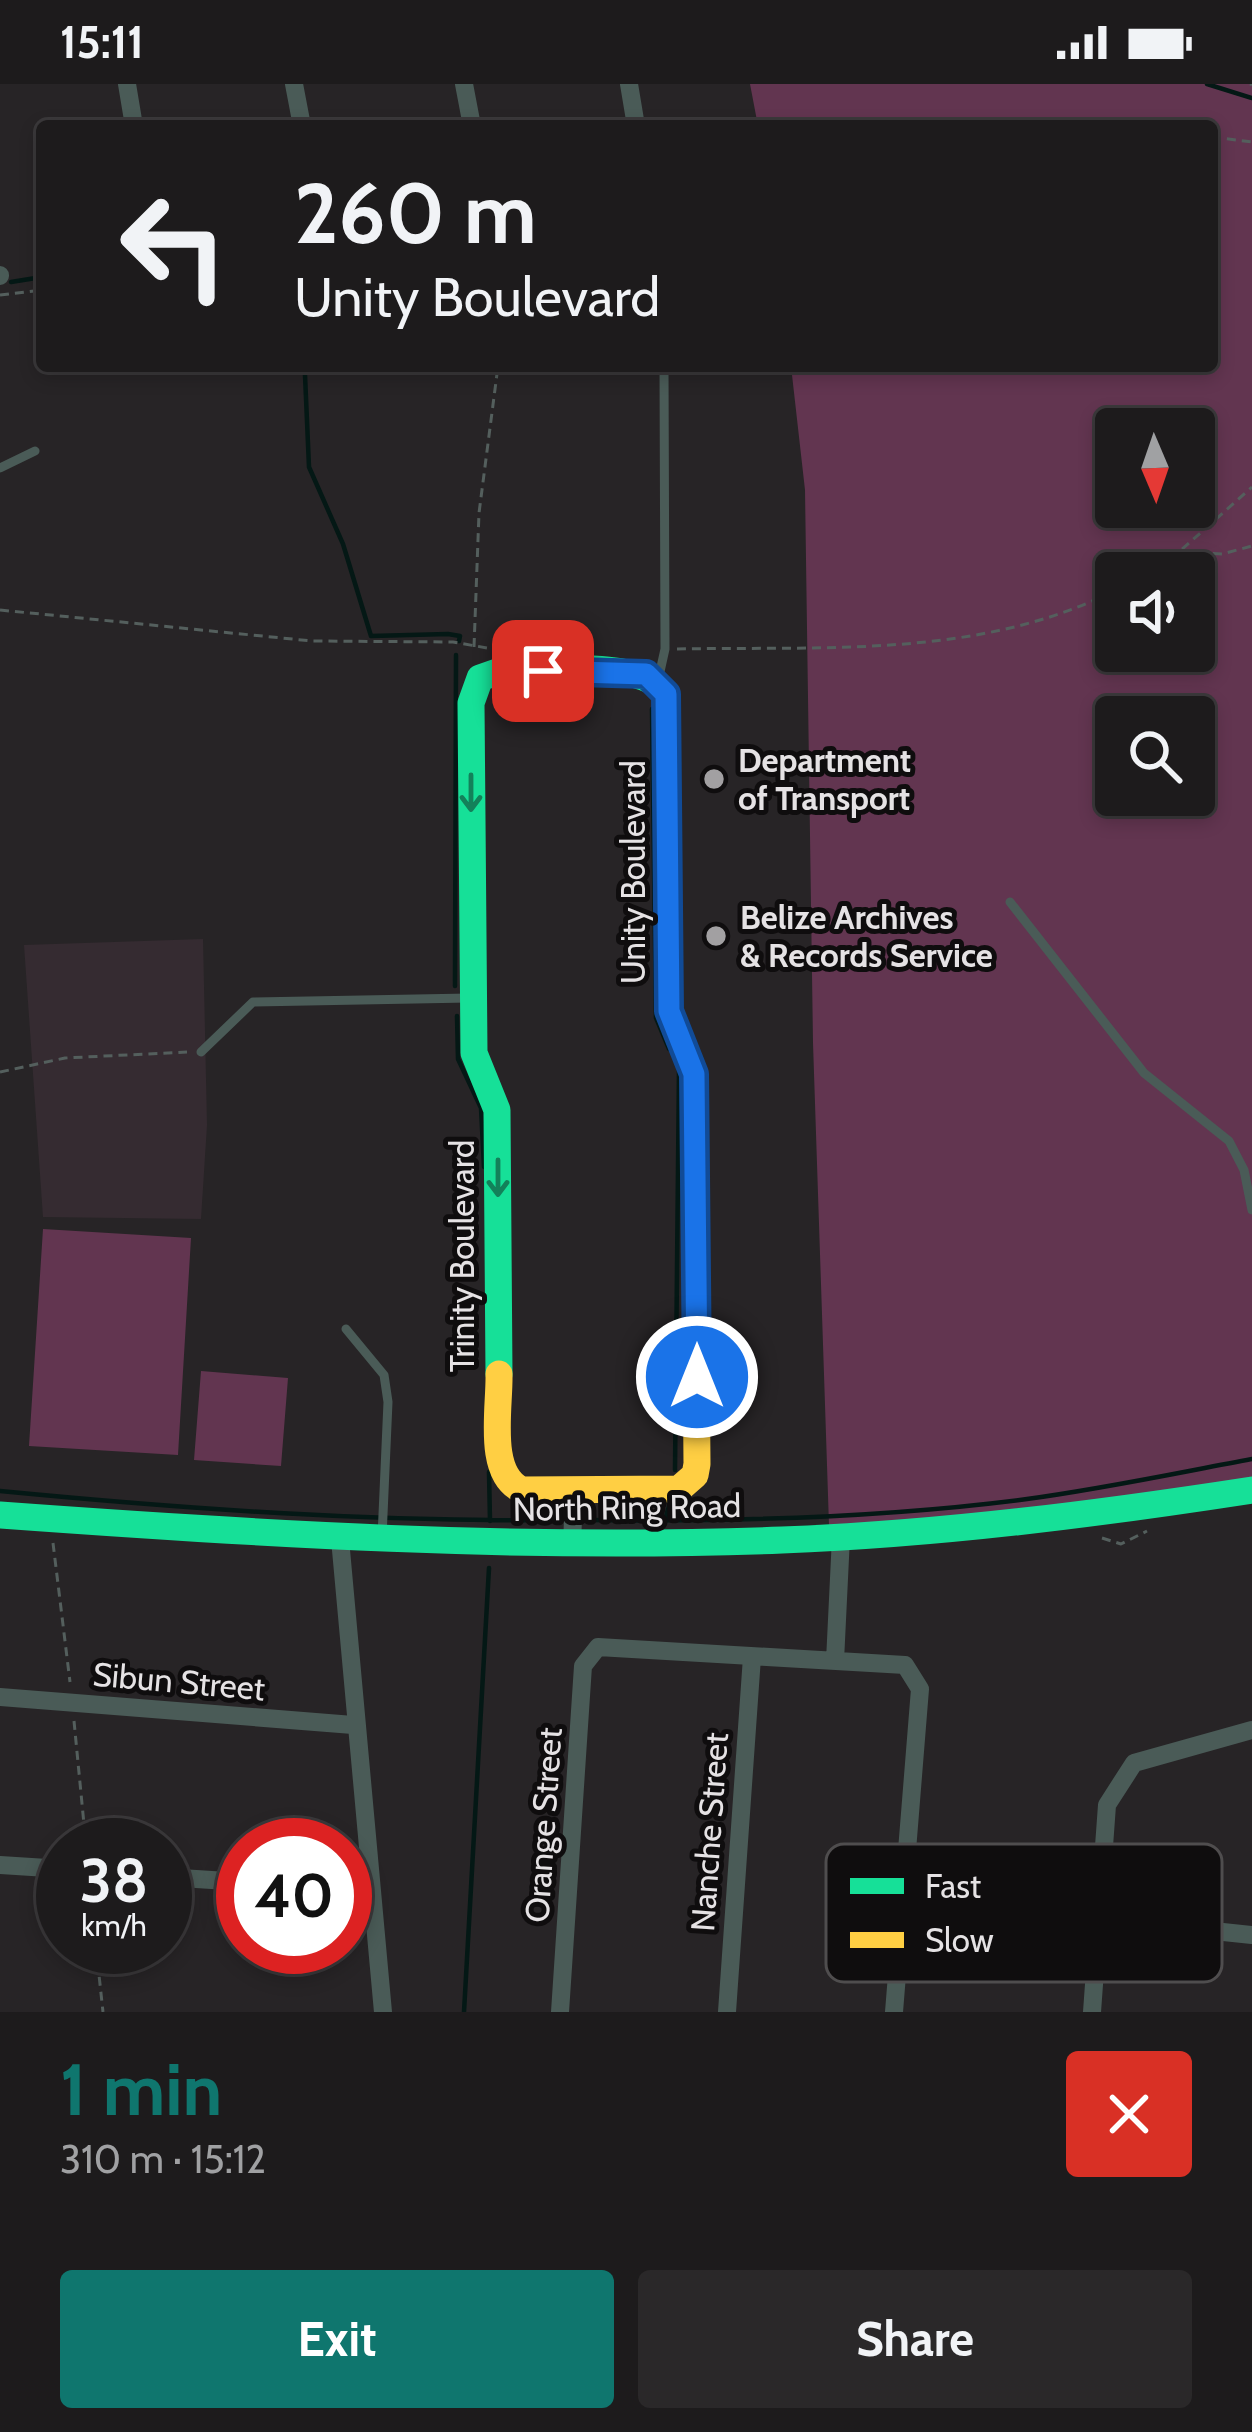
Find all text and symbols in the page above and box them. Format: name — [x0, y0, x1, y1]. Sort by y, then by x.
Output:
text: 15:11 — [60, 15, 144, 69]
text: 260 m — [294, 162, 537, 264]
icon: left — [96, 168, 252, 324]
text: Unity Boulevard — [294, 264, 660, 330]
north arrow — [1095, 408, 1215, 528]
map controls — [1095, 408, 1215, 816]
button: sound — [1095, 552, 1215, 672]
pin — [492, 620, 594, 722]
icon: arrive — [510, 638, 576, 704]
button: search — [1095, 696, 1215, 816]
place label: Department of Transport — [738, 740, 911, 818]
street label: Unity Boulevard — [613, 760, 653, 984]
marker: Department of Transport — [701, 766, 727, 792]
one-way arrow — [460, 773, 483, 812]
place label: Belize Archives & Records Service — [740, 897, 993, 975]
marker: Belize Archives & Records Service — [703, 923, 729, 949]
street label: Trinity Boulevard — [442, 1140, 482, 1372]
one-way arrow — [486, 1158, 509, 1197]
position arrow — [634, 1314, 760, 1440]
street label: North Ring Road — [513, 1485, 741, 1529]
street label: Sibun Street — [91, 1654, 267, 1708]
street label: Orange Street — [516, 1726, 570, 1924]
street label: Nanche Street — [682, 1731, 736, 1933]
speed limit sign: 40 — [216, 1818, 372, 1974]
text: 38 — [80, 1844, 148, 1917]
legend — [826, 1844, 1222, 1982]
text: Fast — [925, 1866, 981, 1906]
text: km/h — [81, 1907, 147, 1944]
text: Slow — [925, 1920, 994, 1960]
text: 1 min — [60, 2046, 222, 2133]
button: close — [1066, 2051, 1192, 2177]
text: 310 m · 15:12 — [60, 2135, 266, 2183]
button: Exit — [60, 2270, 614, 2408]
button: Share — [638, 2270, 1192, 2408]

